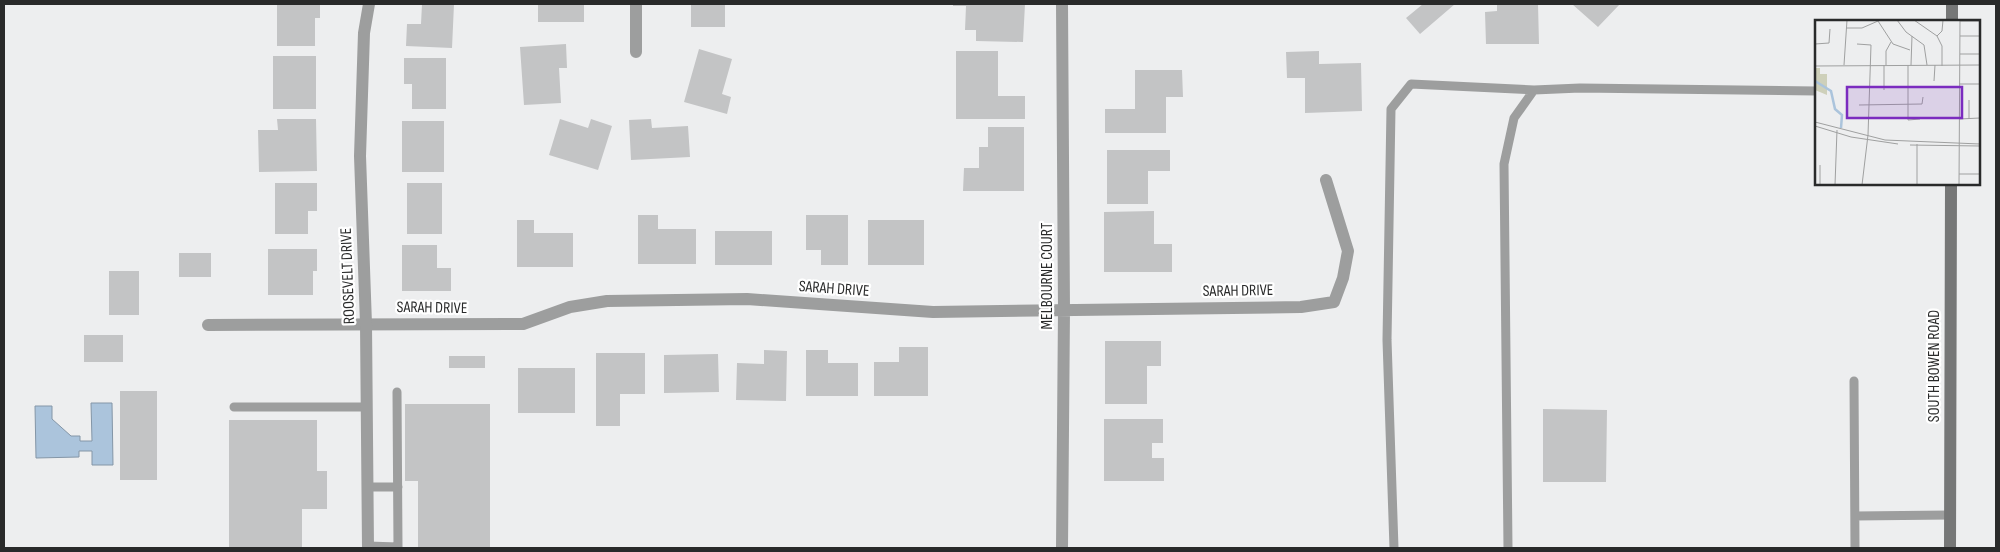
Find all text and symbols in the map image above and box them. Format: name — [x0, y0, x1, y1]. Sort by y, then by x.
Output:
inset map — [1815, 20, 1980, 185]
street label: MELBOURNE COURT — [1038, 222, 1057, 329]
street label: ROOSEVELT DRIVE — [337, 227, 359, 325]
street label: SARAH DRIVE — [798, 277, 870, 301]
street label: SARAH DRIVE — [1202, 281, 1274, 301]
street label: SARAH DRIVE — [396, 298, 468, 318]
street label: SOUTH BOWEN ROAD — [1925, 310, 1944, 422]

